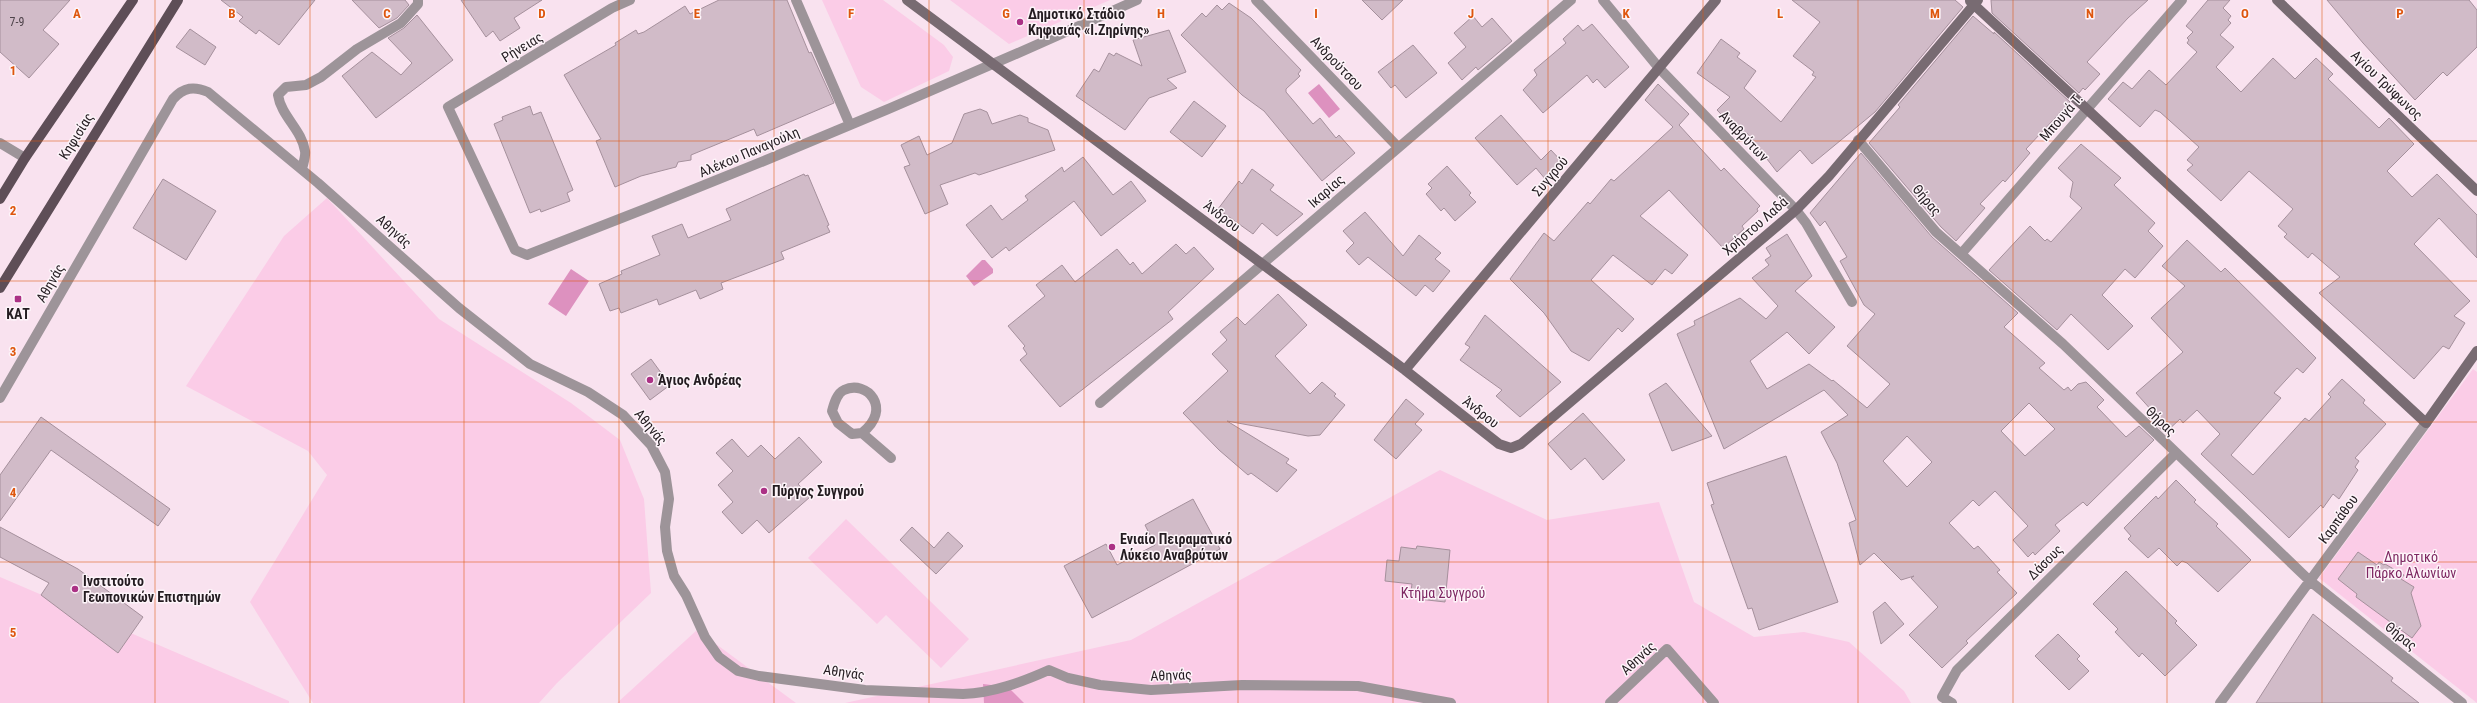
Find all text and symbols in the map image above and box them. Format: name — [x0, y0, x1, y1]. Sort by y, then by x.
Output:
text: A — [73, 6, 81, 21]
text: B — [228, 6, 236, 21]
text: C — [383, 6, 391, 21]
text: D — [538, 6, 546, 21]
text: E — [694, 6, 701, 21]
text: F — [848, 6, 854, 21]
text: G — [1002, 6, 1010, 21]
place label: Δημοτικό Στάδιο Κηφισιάς «Ι.Ζηρίνης» — [1028, 6, 1150, 39]
text: H — [1157, 6, 1165, 21]
text: I — [1314, 6, 1318, 21]
text: J — [1468, 6, 1474, 21]
text: K — [1622, 6, 1630, 21]
text: L — [1777, 6, 1783, 21]
text: M — [1930, 6, 1940, 21]
text: N — [2086, 6, 2094, 21]
text: O — [2241, 6, 2249, 21]
text: P — [2396, 6, 2404, 21]
house number: 7-9 — [10, 15, 24, 29]
marker: Δημοτικό Στάδιο Κηφισιάς «Ι.Ζηρίνης» — [1015, 17, 1025, 27]
street label: Ρήνειας — [499, 29, 545, 65]
street label: Ανδρούτσου — [1307, 33, 1367, 93]
street label: Αγίου Τρύφωνος — [2347, 47, 2426, 124]
text: 1 — [10, 63, 16, 78]
street label: Μπουγά Τ. — [2036, 90, 2086, 144]
street label: Αναβρύτων — [1716, 107, 1772, 165]
street label: Κηφισίας — [55, 110, 97, 163]
street label: Αλέκου Παναγούλη — [696, 124, 802, 180]
street label: Συγγρού — [1529, 153, 1571, 199]
street label: Ικαρίας — [1305, 171, 1347, 211]
street label: Θήρας — [1909, 181, 1945, 219]
street label: Χρήστου Λαδά — [1719, 193, 1791, 259]
street label: Άνδρου — [1201, 197, 1244, 235]
text: 2 — [10, 203, 17, 218]
street label: Αθηνάς — [373, 211, 415, 251]
street label: Αθηνάς — [33, 261, 67, 305]
marker: ΚΑΤ — [13, 294, 23, 304]
place label: ΚΑΤ — [6, 306, 30, 322]
text: 3 — [10, 344, 16, 359]
place label: Άγιος Ανδρέας — [658, 372, 741, 388]
marker: Άγιος Ανδρέας — [645, 375, 655, 385]
street label: Άνδρου — [1460, 393, 1502, 431]
street label: Θήρας — [2143, 403, 2179, 439]
street label: Αθηνάς — [632, 406, 670, 448]
place label: Πύργος Συγγρού — [772, 483, 864, 499]
text: 4 — [10, 485, 17, 500]
marker: Πύργος Συγγρού — [759, 486, 769, 496]
street label: Καρπάθου — [2315, 491, 2361, 546]
place label: Ενιαίο Πειραματικό Λύκειο Αναβρύτων — [1120, 531, 1232, 563]
street label: Δάσους — [2024, 541, 2066, 583]
marker: Ενιαίο Πειραματικό Λύκειο Αναβρύτων — [1107, 542, 1117, 552]
park label: Δημοτικό Πάρκο Αλωνίων — [2366, 549, 2456, 581]
place label: Ινστιτούτο Γεωπονικών Επιστημών — [83, 573, 222, 605]
marker: Ινστιτούτο Γεωπονικών Επιστημών — [70, 584, 80, 594]
park label: Κτήμα Συγγρού — [1401, 585, 1486, 601]
street label: Θήρας — [2382, 619, 2420, 653]
text: 5 — [10, 625, 17, 640]
street label: Αθηνάς — [1617, 638, 1659, 678]
street label: Αθηνάς — [822, 661, 866, 683]
street label: Αθηνάς — [1150, 666, 1192, 684]

